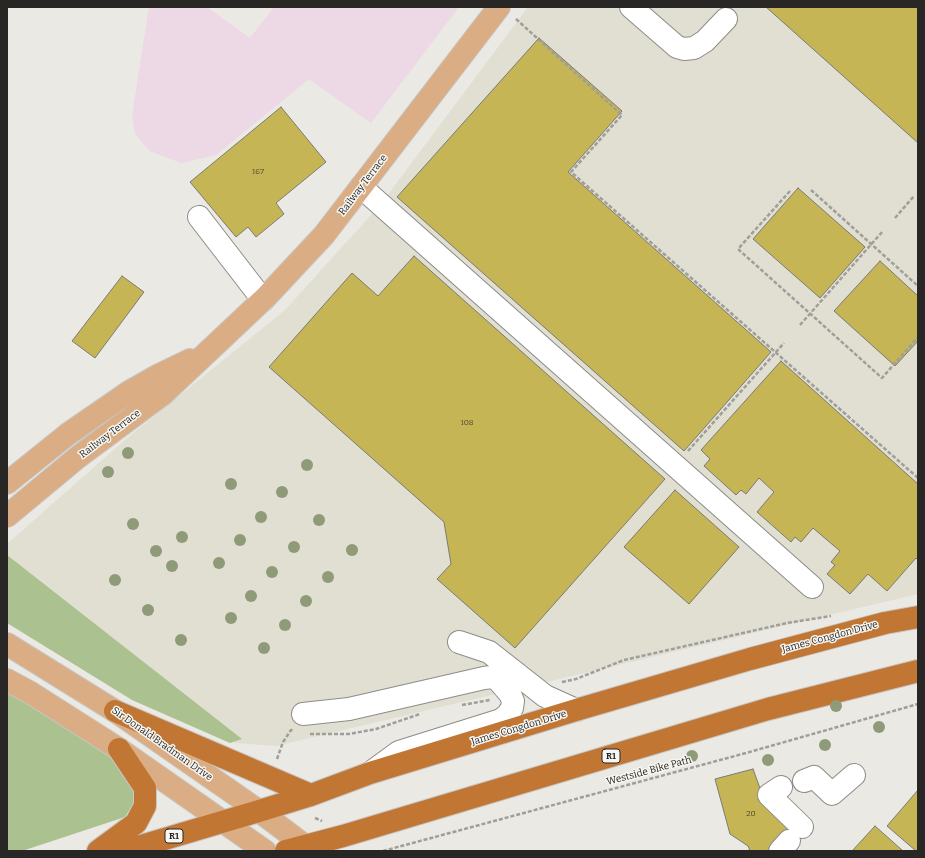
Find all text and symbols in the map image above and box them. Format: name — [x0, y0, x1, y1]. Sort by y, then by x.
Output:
street label: Railway Terrace — [336, 152, 390, 218]
house number: 167 — [252, 167, 264, 177]
street label: Railway Terrace — [77, 407, 143, 461]
house number: 108 — [460, 418, 474, 428]
street label: James Congdon Drive — [781, 618, 879, 656]
street label: Sir Donald Bradman Drive — [109, 705, 215, 783]
street label: James Congdon Drive — [470, 708, 568, 748]
road number: R1 — [602, 749, 620, 763]
street label: Westside Bike Path — [605, 754, 693, 788]
house number: 20 — [746, 809, 756, 819]
road number: R1 — [165, 829, 183, 843]

